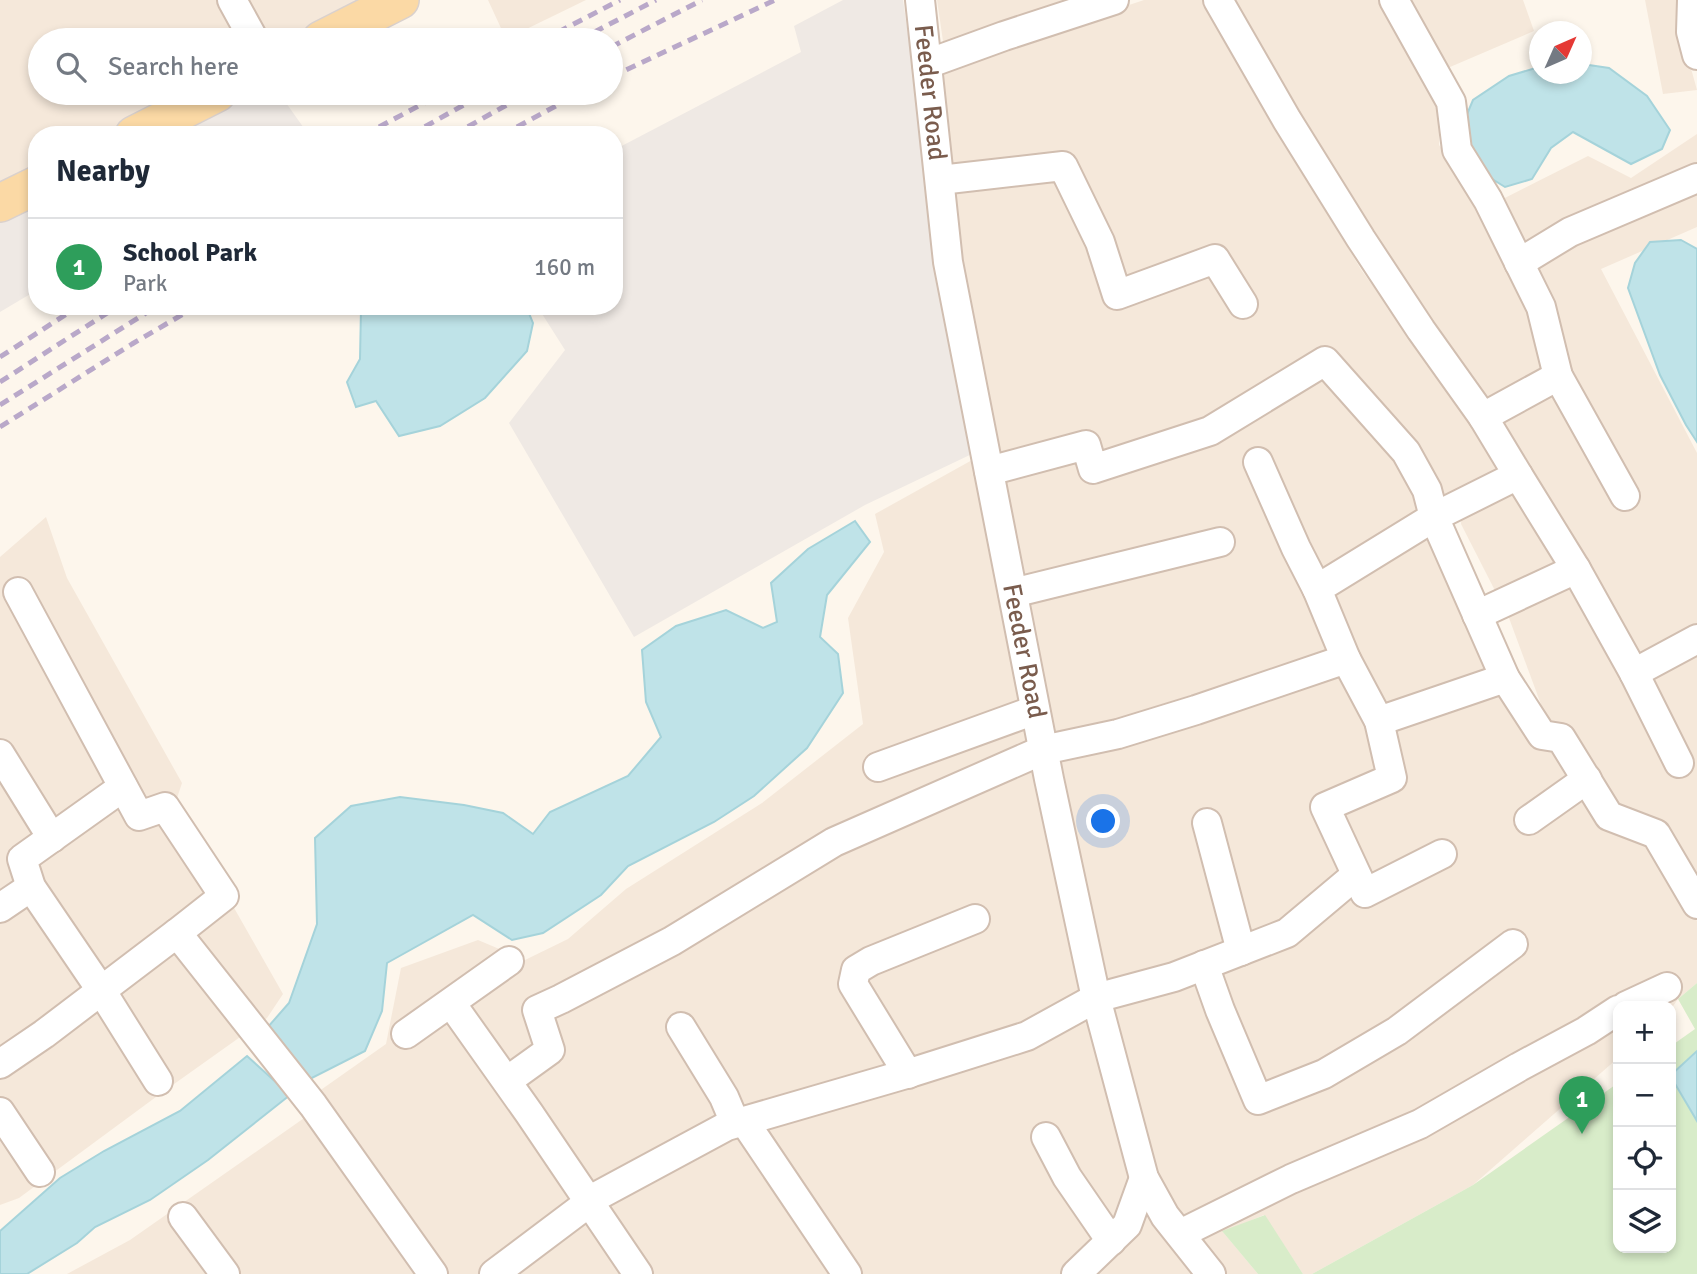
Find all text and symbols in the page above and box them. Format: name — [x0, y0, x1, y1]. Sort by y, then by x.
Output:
north arrow — [1529, 21, 1592, 84]
street label: Feeder Road — [907, 23, 953, 162]
search box — [28, 28, 623, 105]
icon: search — [52, 48, 90, 86]
text: Search here — [108, 51, 239, 83]
text: Nearby — [56, 153, 150, 190]
text: School Park — [123, 237, 257, 269]
text: 1 — [73, 253, 85, 282]
text: 160 m — [534, 253, 595, 282]
text: Park — [123, 269, 167, 298]
street label: Feeder Road — [995, 581, 1053, 721]
your location — [1086, 804, 1120, 838]
map controls — [1613, 1001, 1676, 1253]
button: + — [1613, 1001, 1676, 1064]
button: − — [1613, 1064, 1676, 1127]
pin: 1 — [1559, 1076, 1605, 1134]
button: locate — [1613, 1127, 1676, 1190]
button: layers — [1613, 1190, 1676, 1253]

